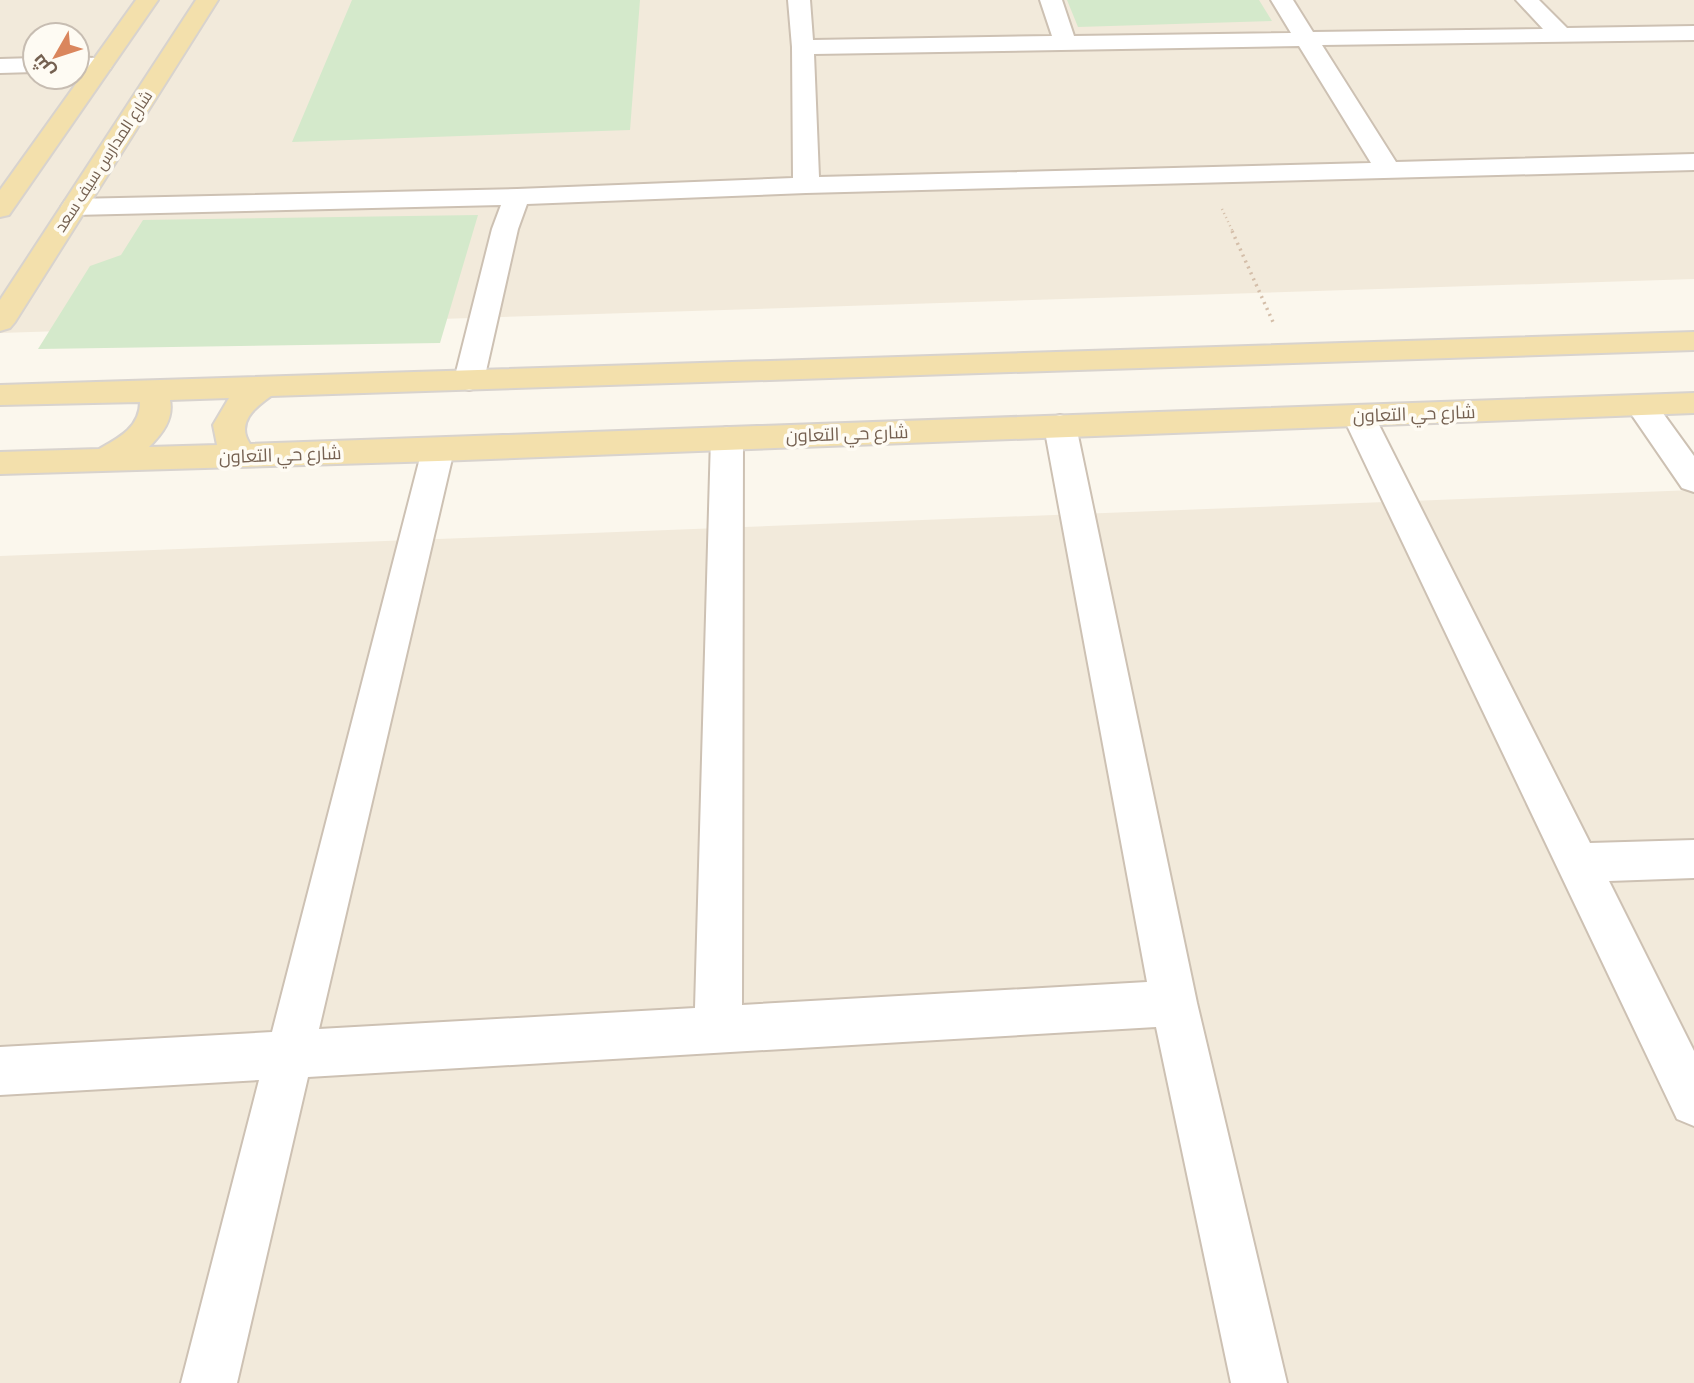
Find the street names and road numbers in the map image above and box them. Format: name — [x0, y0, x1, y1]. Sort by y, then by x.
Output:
street label: شارع المدارس سيف سعد — [51, 87, 158, 237]
street label: شارع حي التعاون — [1352, 401, 1476, 430]
street label: شارع حي التعاون — [785, 421, 909, 450]
street label: شارع حي التعاون — [218, 442, 342, 471]

